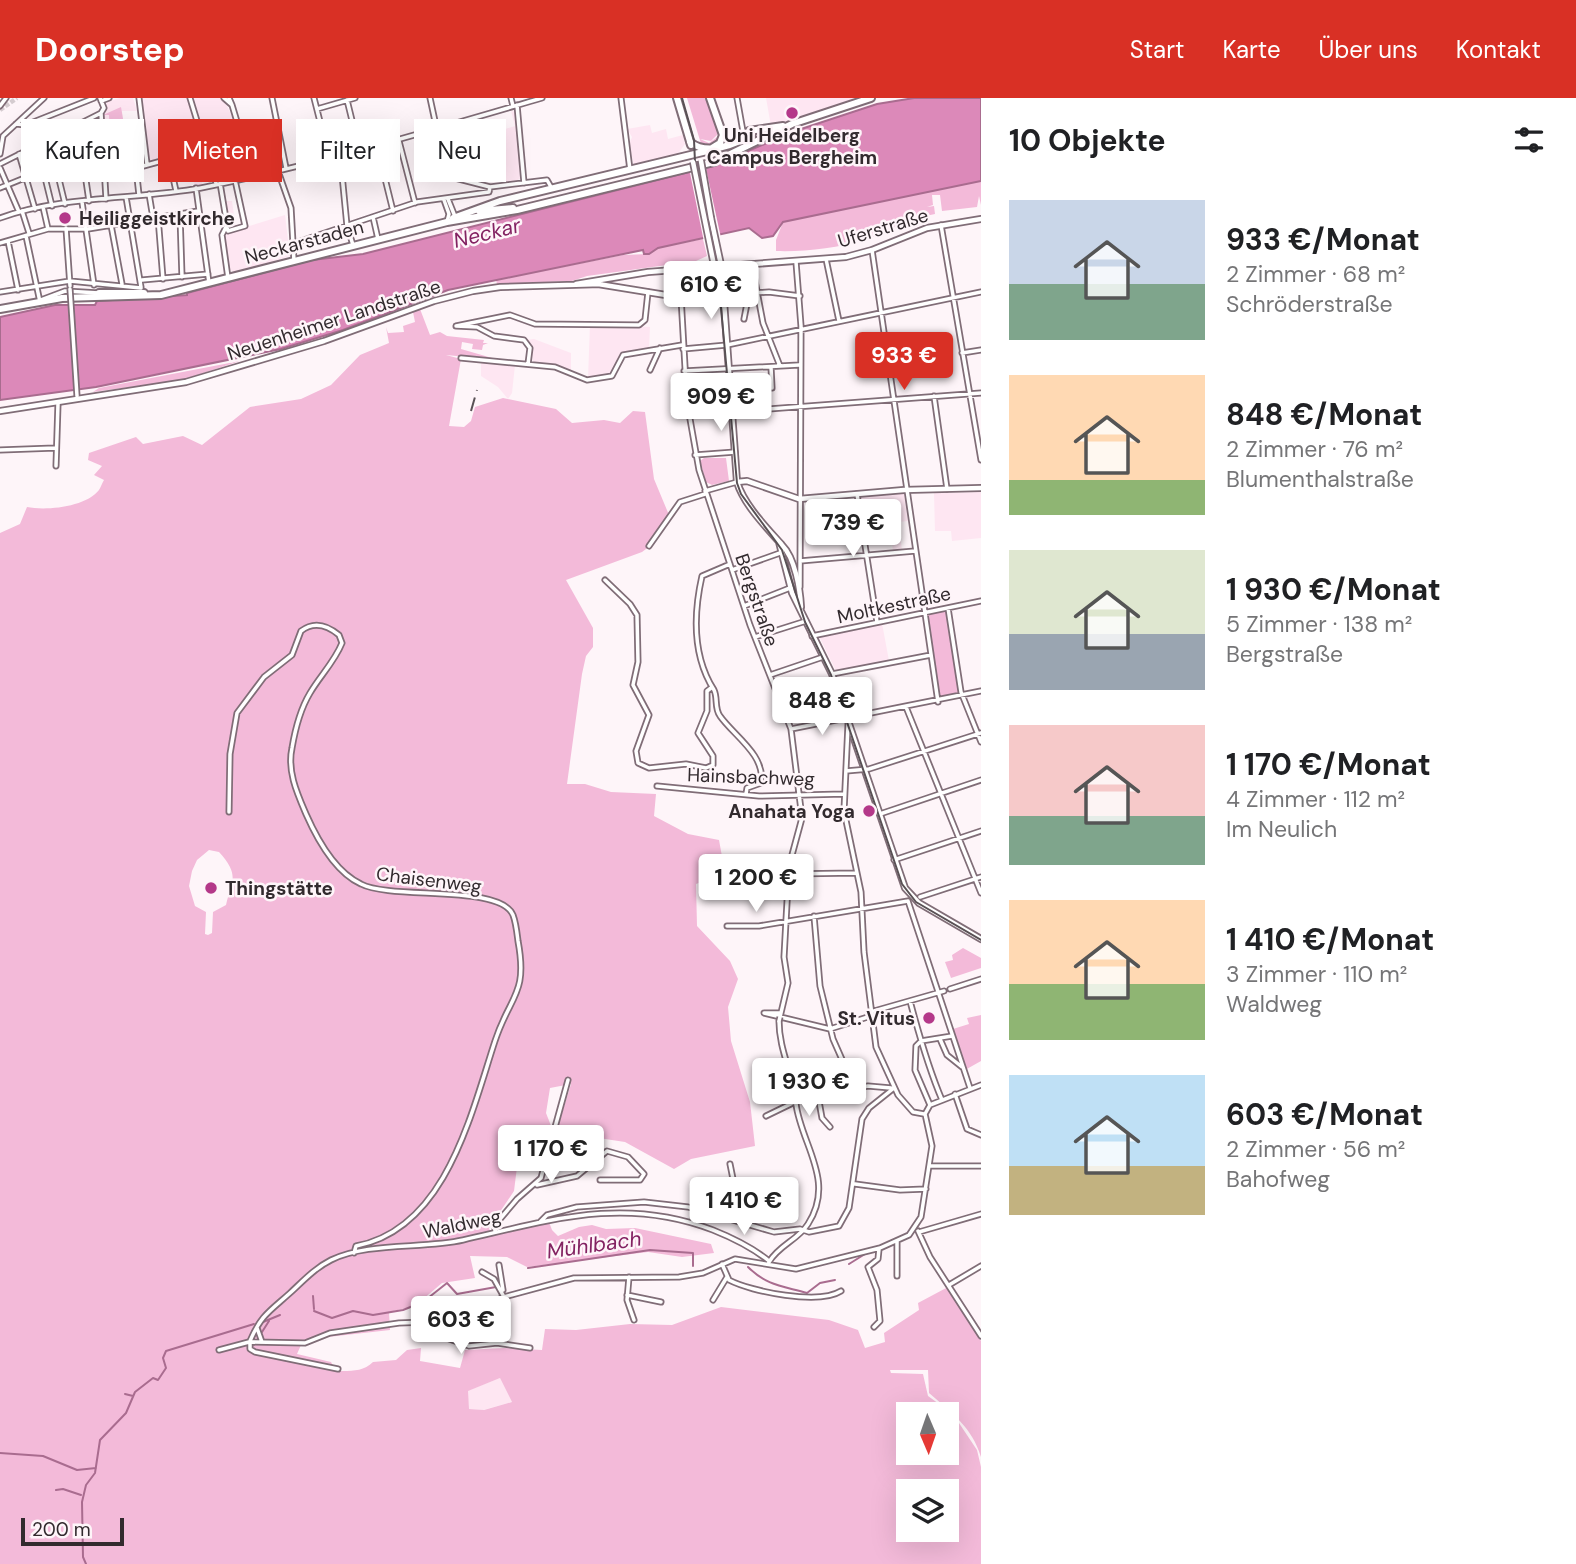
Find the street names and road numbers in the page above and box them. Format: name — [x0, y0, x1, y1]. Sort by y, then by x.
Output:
street label: Uferstraße — [835, 202, 931, 254]
street label: Neckarstaden — [242, 214, 366, 270]
street label: Neuenheimer Landstraße — [224, 274, 444, 366]
street label: Bergstraße — [729, 550, 785, 650]
street label: Moltkestraße — [835, 581, 953, 629]
street label: Hainsbachweg — [687, 762, 816, 792]
street label: Chaisenweg — [375, 861, 484, 899]
street label: Waldweg — [421, 1203, 504, 1244]

